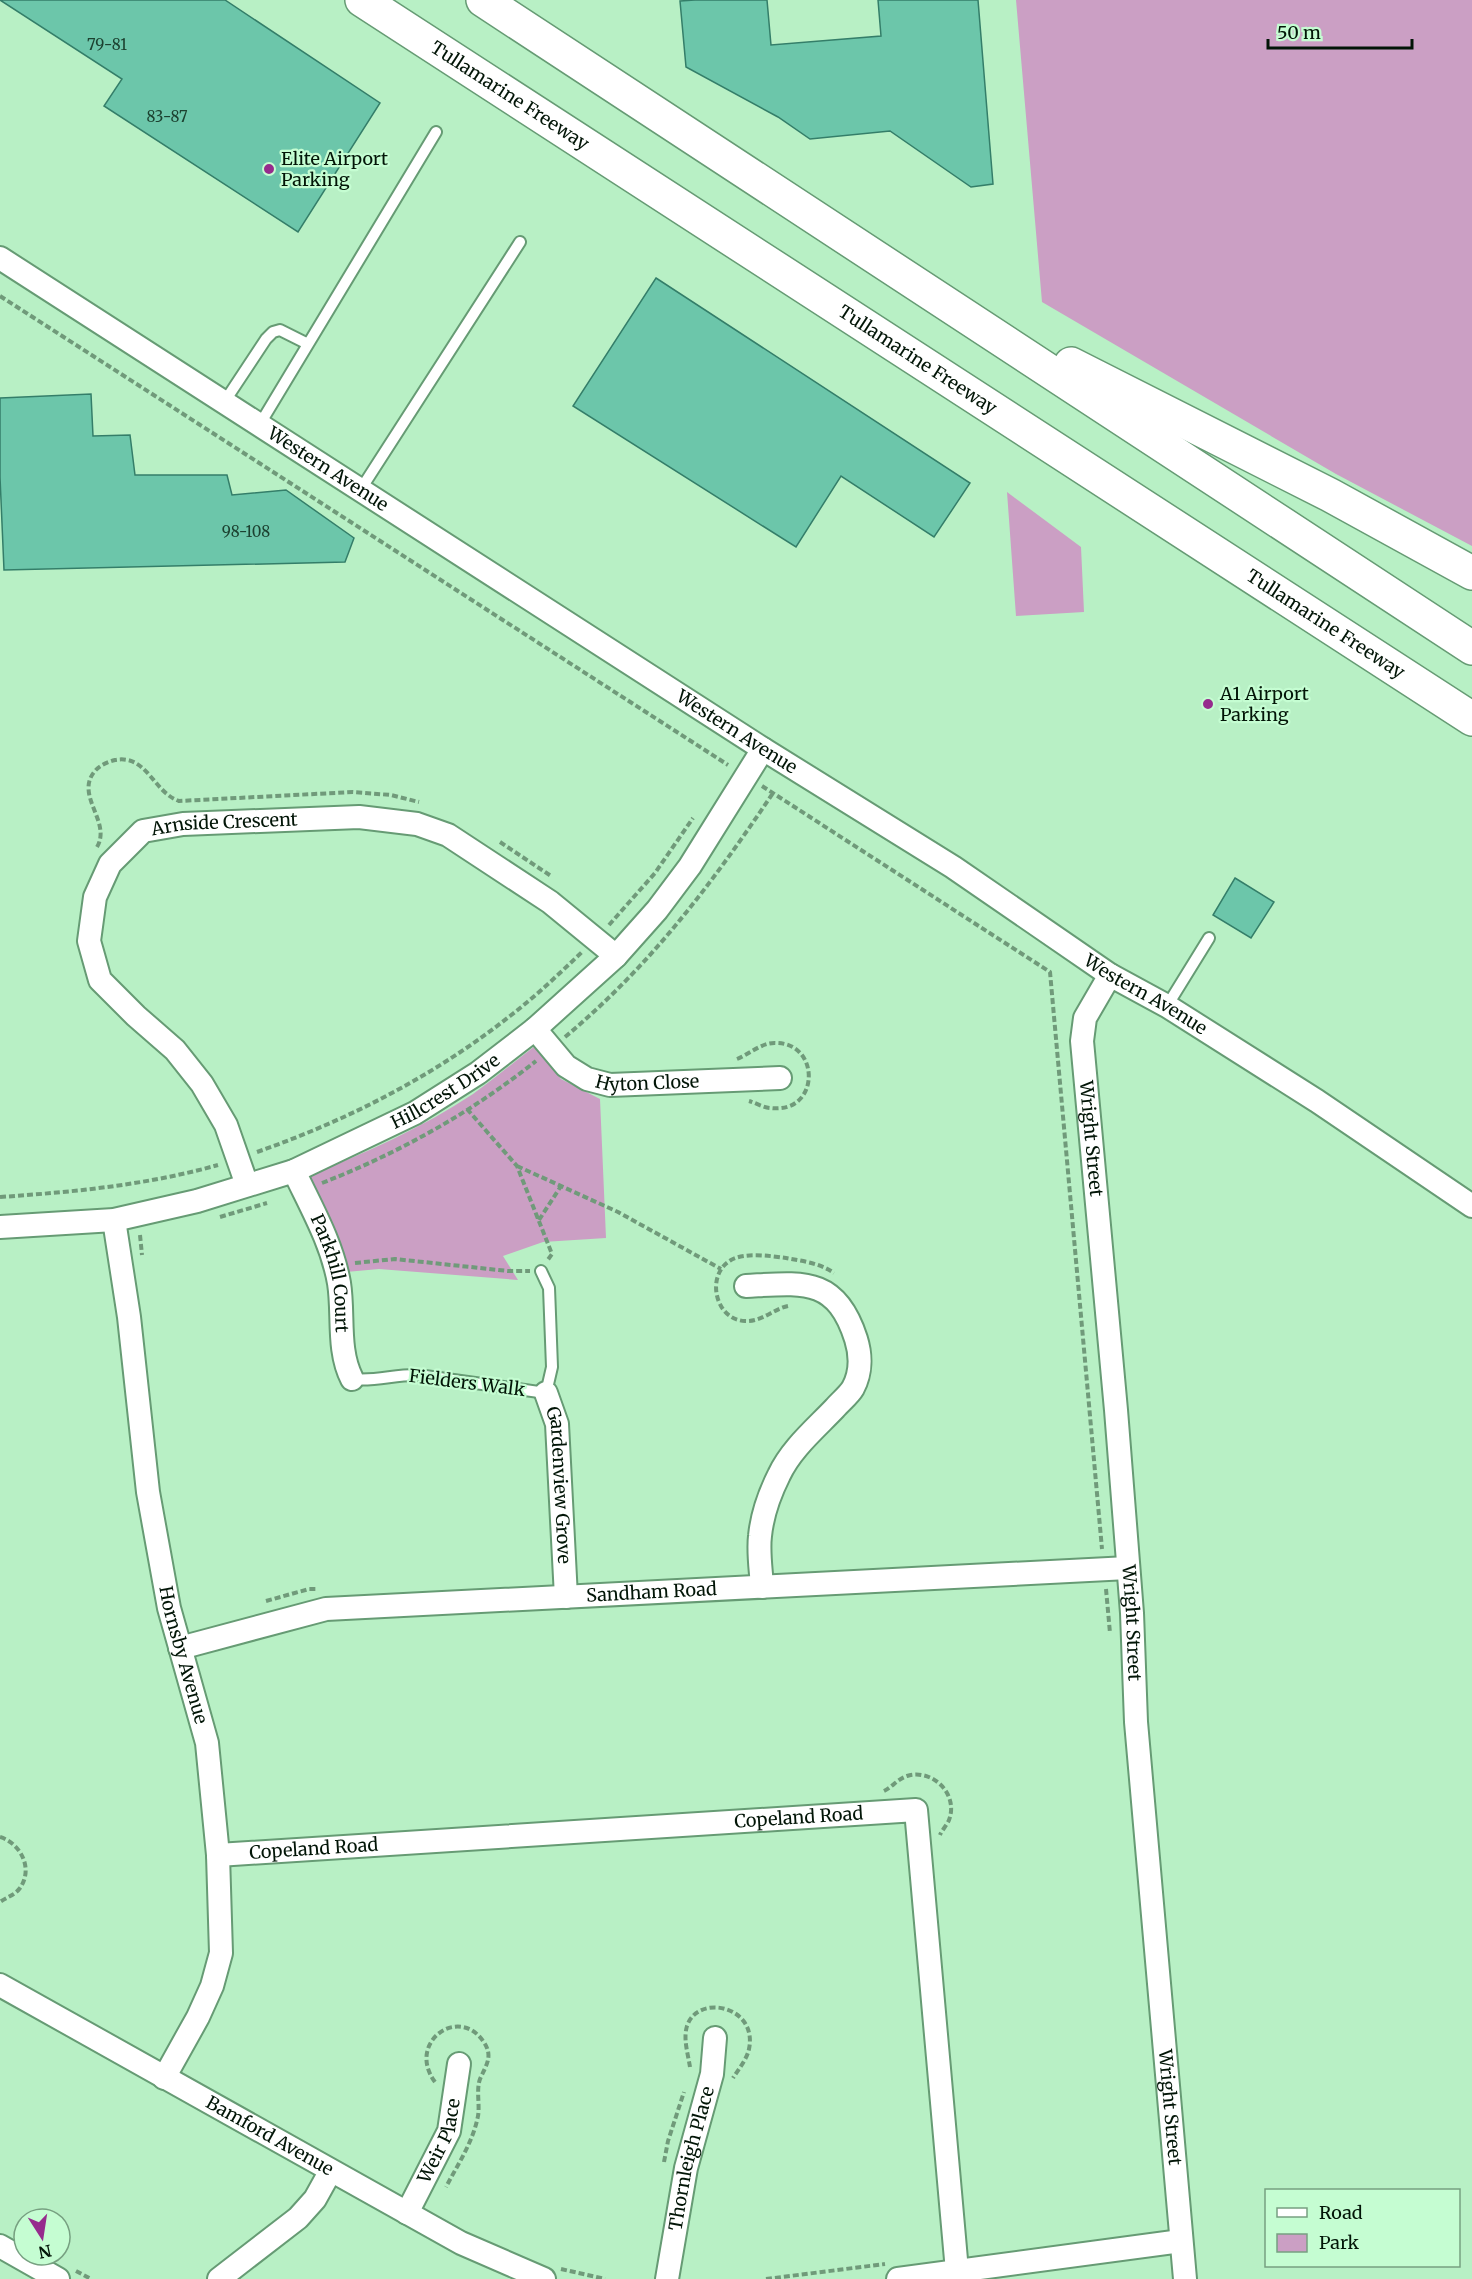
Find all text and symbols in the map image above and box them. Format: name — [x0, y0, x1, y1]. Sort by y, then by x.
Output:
scale bar — [1268, 12, 1412, 50]
text: 50 m — [1277, 21, 1321, 44]
house number: 79-81 — [87, 35, 127, 54]
street label: Tullamarine Freeway — [426, 36, 594, 155]
house number: 83-87 — [146, 107, 188, 126]
place label: Elite Airport Parking — [281, 147, 388, 191]
marker: Elite Airport Parking — [262, 162, 276, 176]
street label: Tullamarine Freeway — [834, 300, 1002, 419]
street label: Western Avenue — [263, 421, 393, 516]
house number: 98-108 — [222, 522, 270, 541]
street label: Tullamarine Freeway — [1242, 564, 1410, 684]
place label: A1 Airport Parking — [1219, 682, 1309, 726]
street label: Western Avenue — [671, 684, 802, 779]
marker: A1 Airport Parking — [1201, 697, 1215, 711]
street label: Arnside Crescent — [149, 807, 298, 841]
street label: Western Avenue — [1079, 948, 1212, 1039]
street label: Hillcrest Drive — [387, 1049, 504, 1134]
street label: Hyton Close — [593, 1069, 700, 1096]
street label: Wright Street — [1075, 1079, 1108, 1198]
street label: Parkhill Court — [306, 1210, 354, 1333]
street label: Fielders Walk — [408, 1364, 527, 1401]
street label: Gardenview Grove — [541, 1403, 576, 1564]
street label: Wright Street — [1117, 1563, 1146, 1681]
street label: Sandham Road — [585, 1577, 718, 1607]
street label: Hornsby Avenue — [154, 1584, 213, 1726]
street label: Copeland Road — [734, 1801, 864, 1833]
street label: Copeland Road — [249, 1833, 379, 1864]
street label: Wright Street — [1154, 2047, 1187, 2166]
street label: Thornleigh Place — [663, 2084, 719, 2232]
street label: Bamford Avenue — [202, 2091, 338, 2180]
street label: Weir Place — [412, 2097, 465, 2188]
legend — [1265, 2189, 1460, 2267]
text: Road — [1319, 2201, 1363, 2224]
north arrow — [12, 2207, 72, 2267]
text: Park — [1319, 2231, 1360, 2254]
text: N — [37, 2241, 53, 2263]

